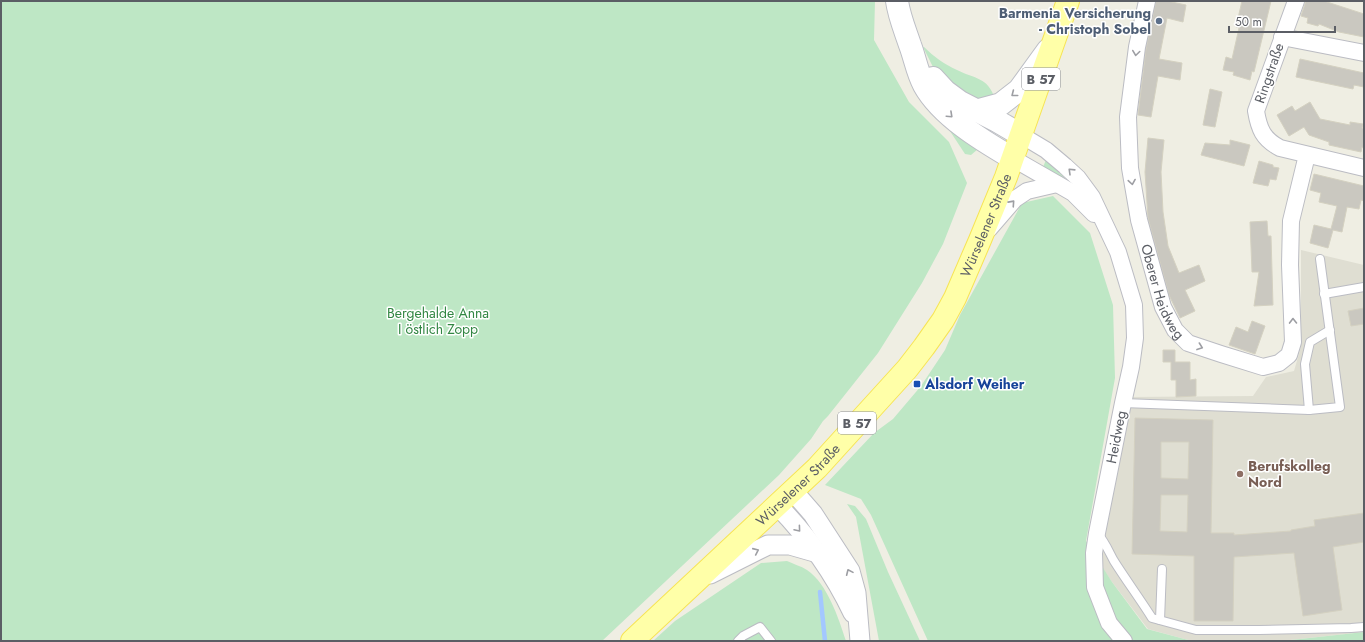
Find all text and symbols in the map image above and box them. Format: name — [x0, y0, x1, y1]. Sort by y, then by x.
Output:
place label: Barmenia Versicherung - Christoph Sobel — [999, 3, 1151, 39]
scale bar — [1229, 8, 1335, 34]
text: 50 m — [1235, 13, 1262, 31]
marker: Barmenia Versicherung - Christoph Sobel — [1154, 16, 1164, 26]
street label: Ringstraße — [1249, 40, 1289, 106]
one-way arrow — [1132, 50, 1141, 56]
road number: B 57 — [1022, 68, 1060, 90]
one-way arrow — [1011, 89, 1018, 96]
one-way arrow — [945, 110, 953, 118]
one-way arrow — [1068, 168, 1076, 176]
street label: Würselener Straße — [955, 170, 1016, 280]
one-way arrow — [1128, 179, 1136, 185]
one-way arrow — [1007, 201, 1014, 208]
street label: Oberer Heidweg — [1136, 242, 1189, 344]
park label: Bergehalde Anna I östlich Zopp — [387, 303, 489, 339]
one-way arrow — [1289, 318, 1297, 324]
one-way arrow — [1197, 342, 1204, 351]
place label: Alsdorf Weiher — [924, 374, 1025, 394]
marker: Alsdorf Weiher — [912, 379, 922, 389]
street label: Heidweg — [1101, 409, 1131, 465]
road number: B 57 — [838, 412, 876, 434]
street label: Würselener Straße — [751, 439, 845, 530]
place label: Berufskolleg Nord — [1248, 456, 1331, 492]
marker: Berufskolleg Nord — [1235, 469, 1245, 479]
one-way arrow — [794, 525, 801, 532]
one-way arrow — [752, 548, 759, 556]
one-way arrow — [846, 569, 854, 576]

